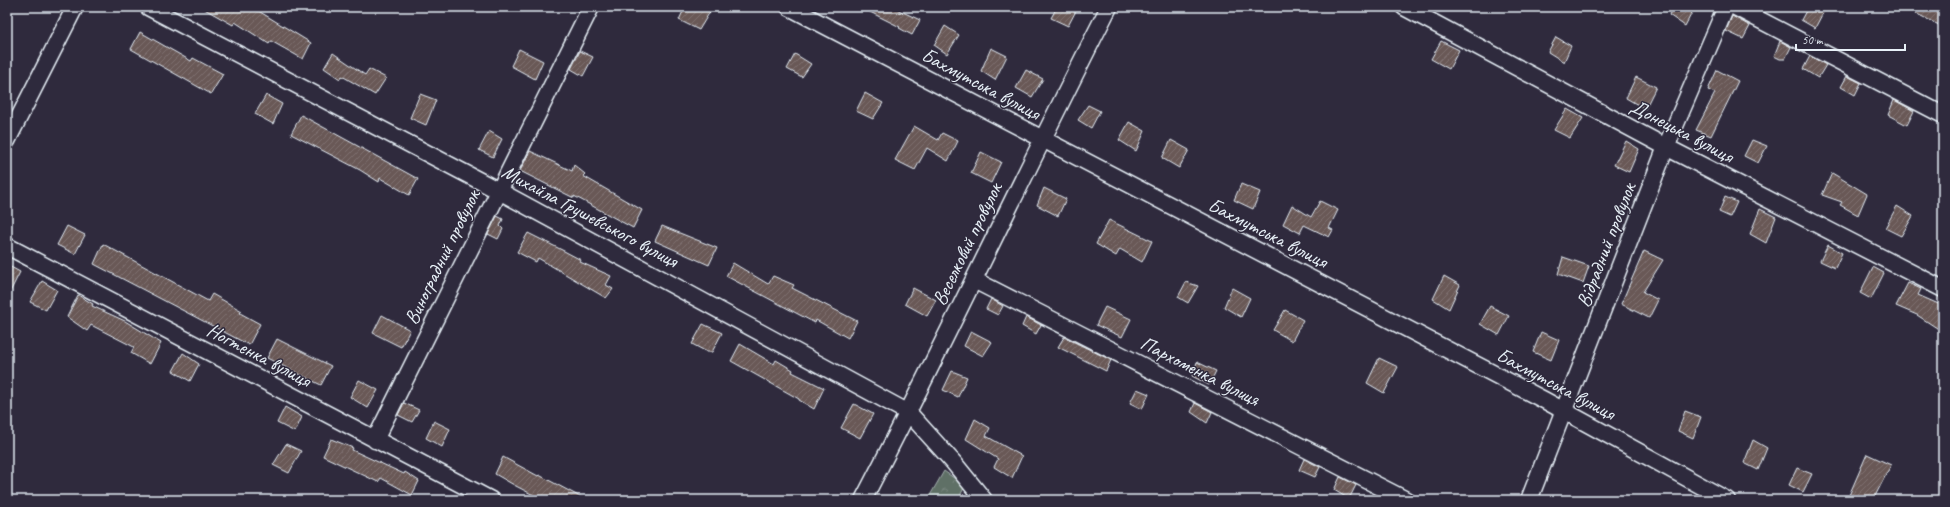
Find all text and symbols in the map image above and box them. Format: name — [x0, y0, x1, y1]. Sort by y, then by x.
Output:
scale bar — [1796, 26, 1905, 52]
text: 50 m — [1802, 32, 1824, 48]
street label: Бахмутська вулиця — [917, 42, 1046, 127]
street label: Донецька вулиця — [1626, 93, 1740, 170]
street label: Михайла Грушевського вулиця — [498, 159, 684, 274]
street label: Веселковий провулок — [927, 177, 1008, 309]
street label: Відрадний провулок — [1571, 178, 1642, 311]
street label: Виноградний провулок — [399, 184, 486, 328]
street label: Бахмутська вулиця — [1204, 192, 1334, 275]
street label: Ногтенка вулиця — [203, 317, 317, 394]
street label: Пархоменка вулиця — [1136, 330, 1264, 412]
street label: Бахмутська вулиця — [1492, 342, 1621, 427]

